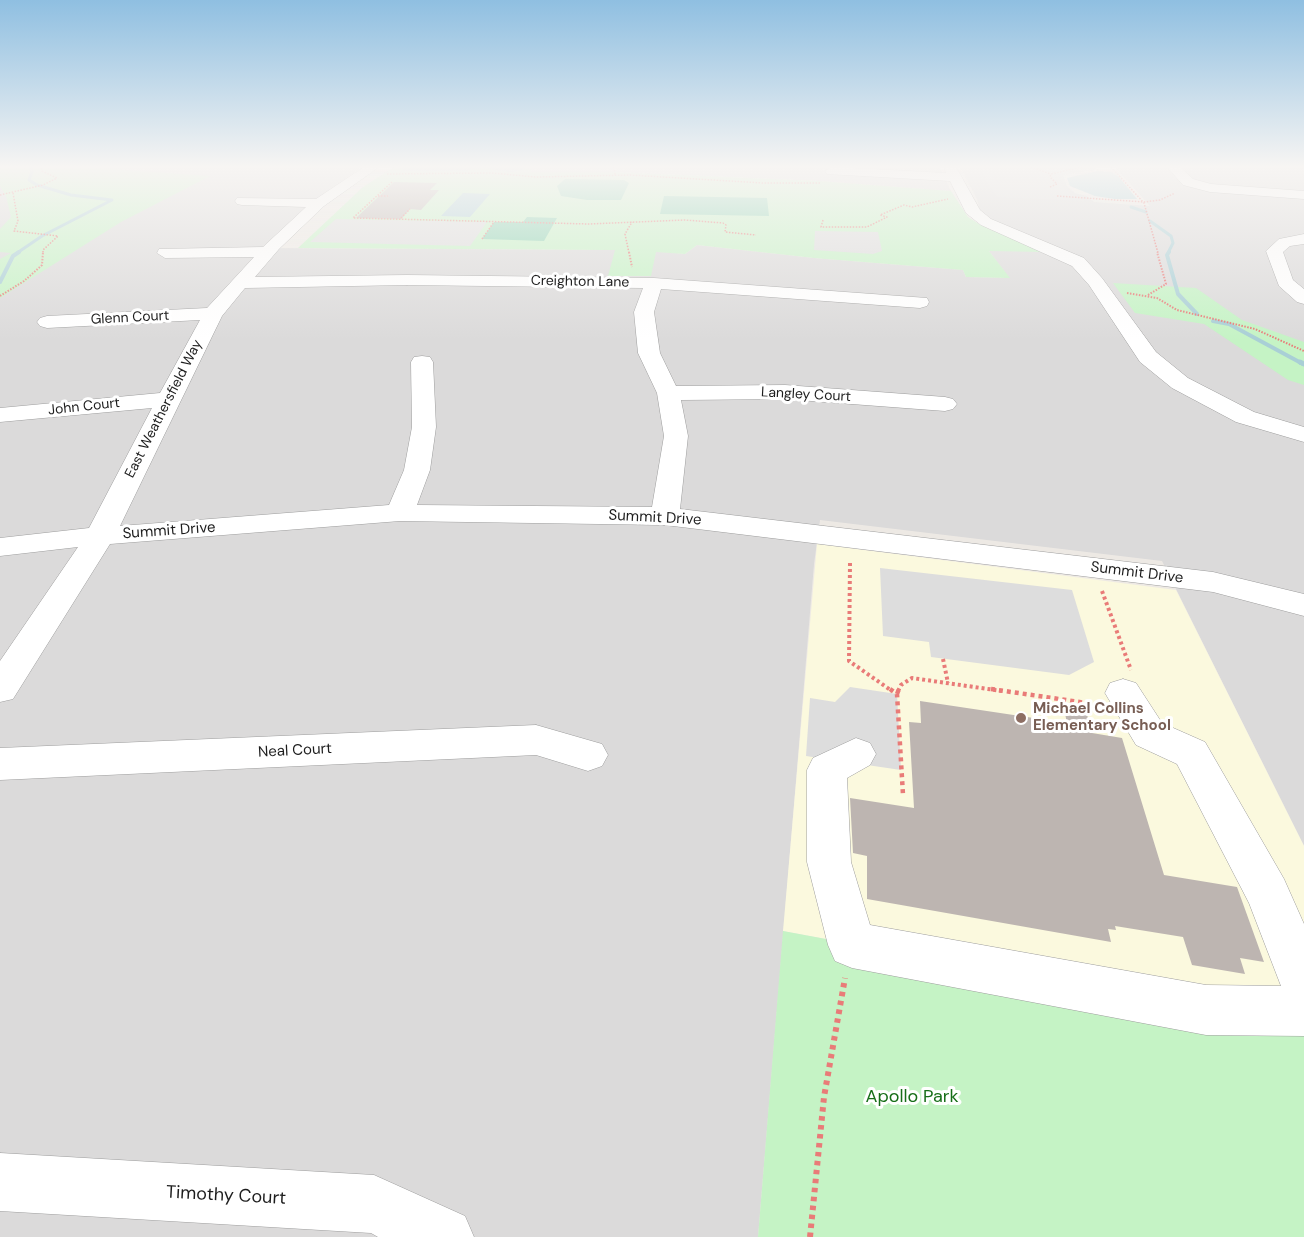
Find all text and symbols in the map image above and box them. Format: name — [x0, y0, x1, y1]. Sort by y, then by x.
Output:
street label: Creighton Lane — [531, 273, 629, 291]
street label: Glenn Court — [90, 308, 170, 328]
street label: East Weathersfield Way — [122, 337, 206, 481]
street label: Langley Court — [761, 384, 851, 406]
street label: John Court — [47, 395, 121, 419]
street label: Summit Drive — [608, 507, 702, 529]
street label: Summit Drive — [122, 519, 216, 543]
street label: Summit Drive — [1090, 558, 1184, 588]
place label: Michael Collins Elementary School — [1033, 700, 1171, 735]
marker: Michael Collins Elementary School — [1014, 711, 1028, 725]
street label: Neal Court — [258, 740, 332, 762]
park label: Apollo Park — [866, 1086, 958, 1108]
street label: Timothy Court — [165, 1182, 287, 1210]

